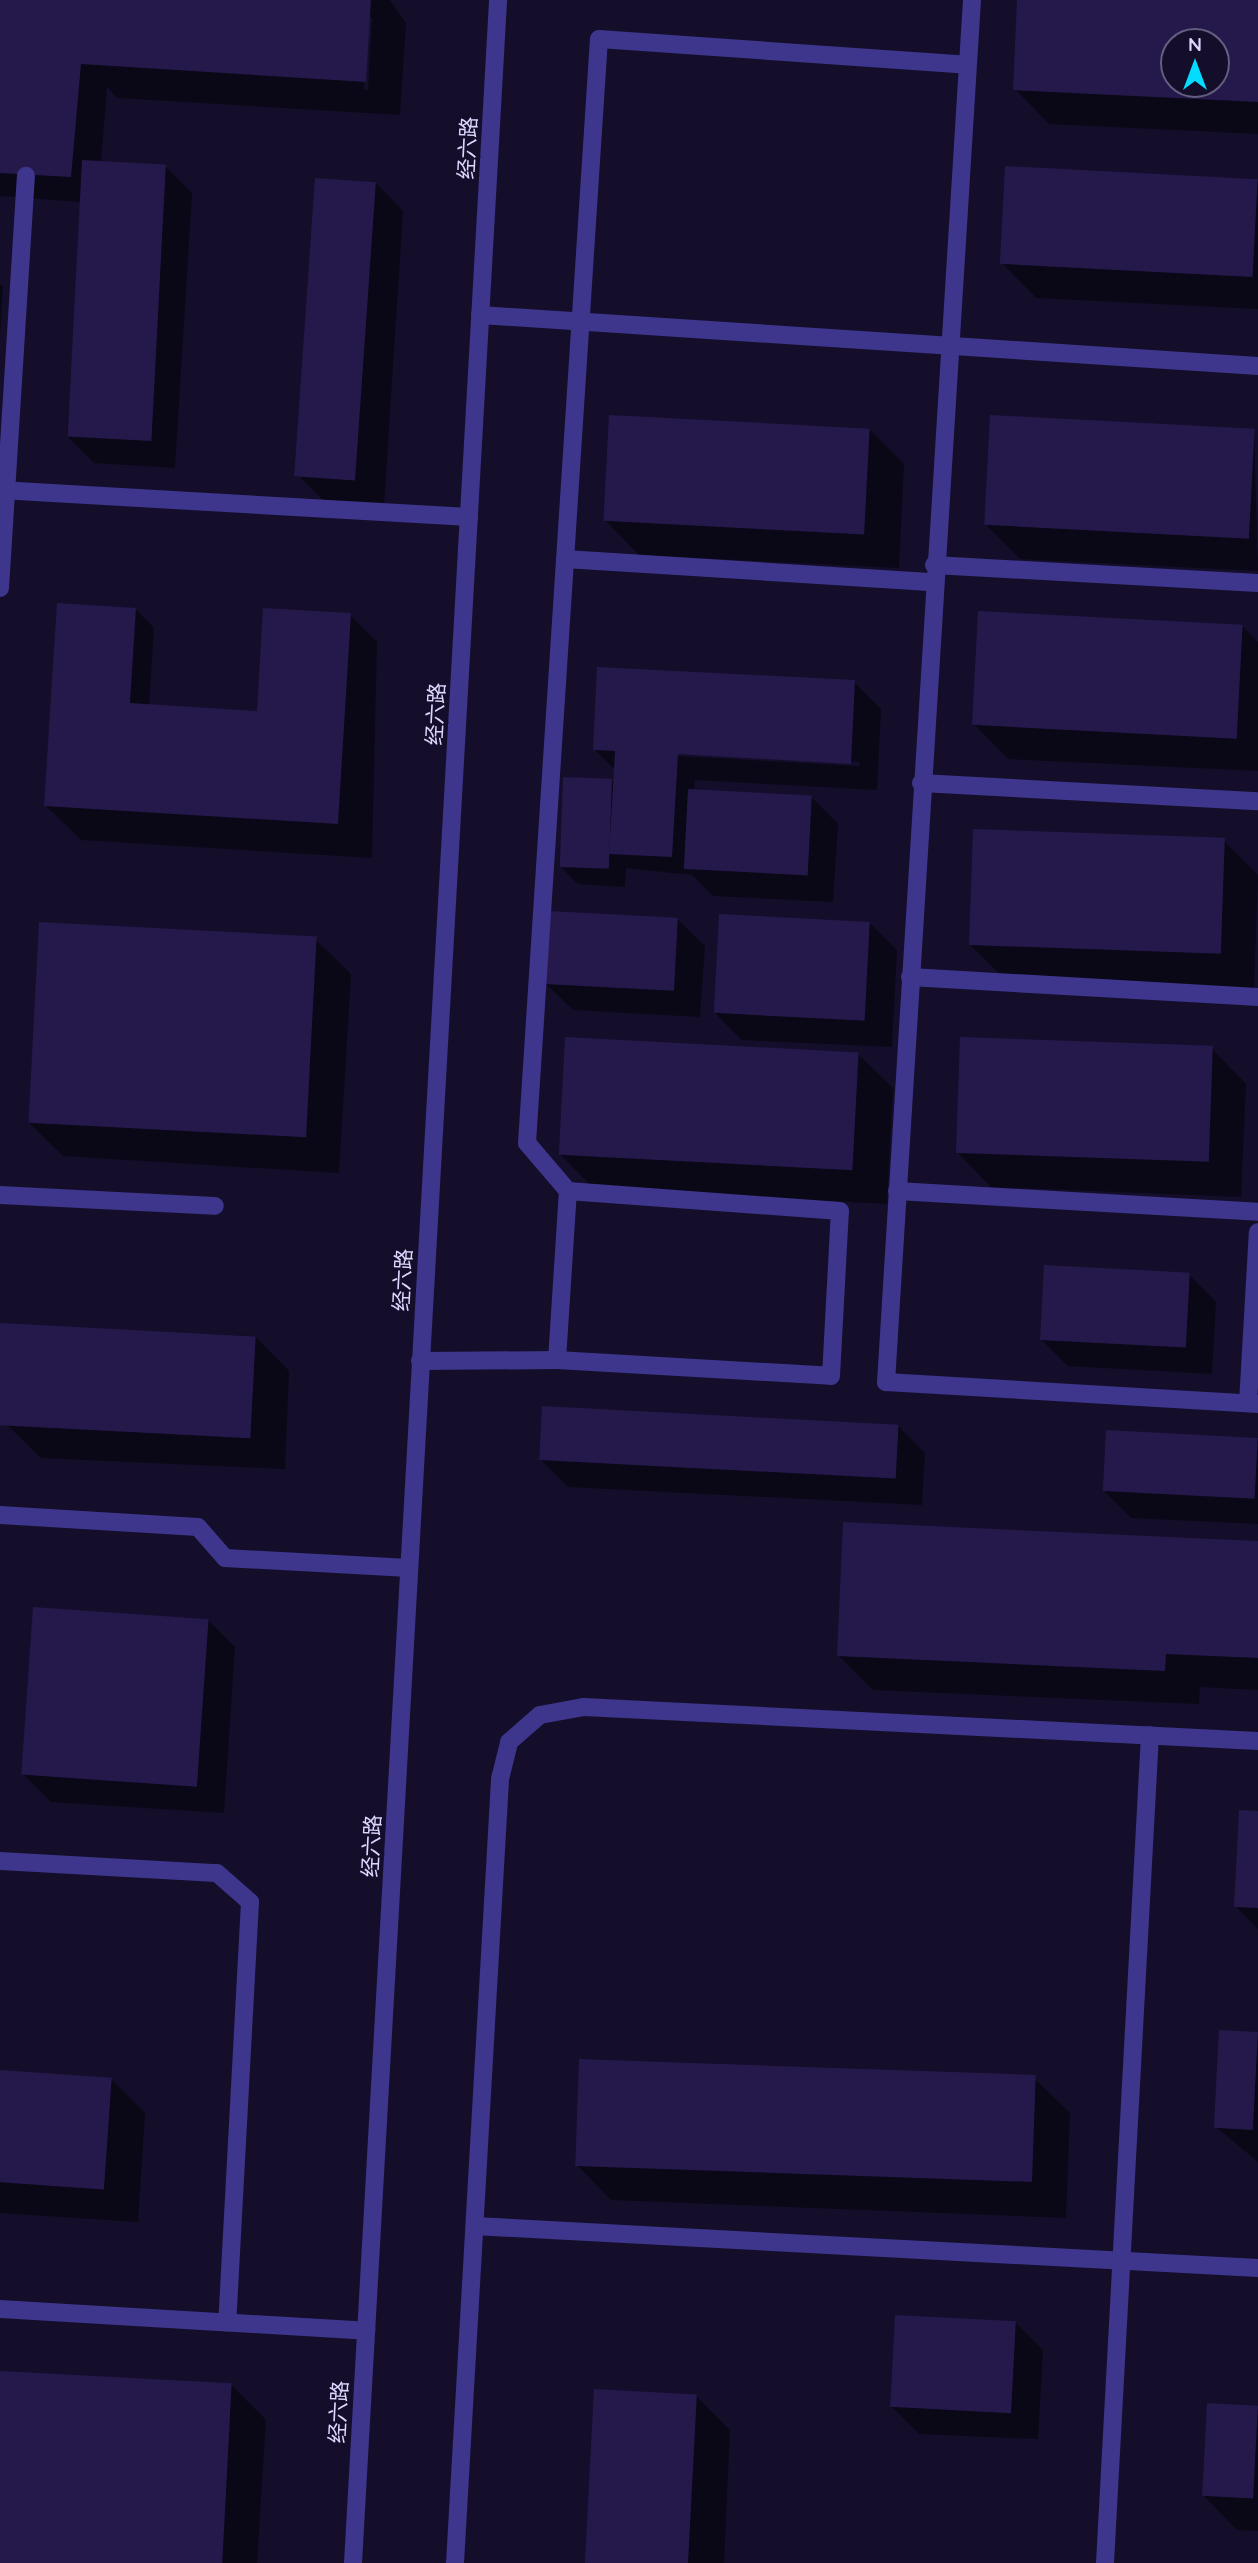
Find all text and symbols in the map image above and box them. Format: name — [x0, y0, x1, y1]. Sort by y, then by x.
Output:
north arrow — [1160, 28, 1230, 98]
text: N — [1188, 32, 1202, 56]
street label: 经六路 — [453, 116, 481, 180]
street label: 经六路 — [421, 682, 449, 746]
street label: 经六路 — [388, 1248, 416, 1312]
street label: 经六路 — [357, 1814, 385, 1878]
street label: 经六路 — [324, 2380, 352, 2444]

